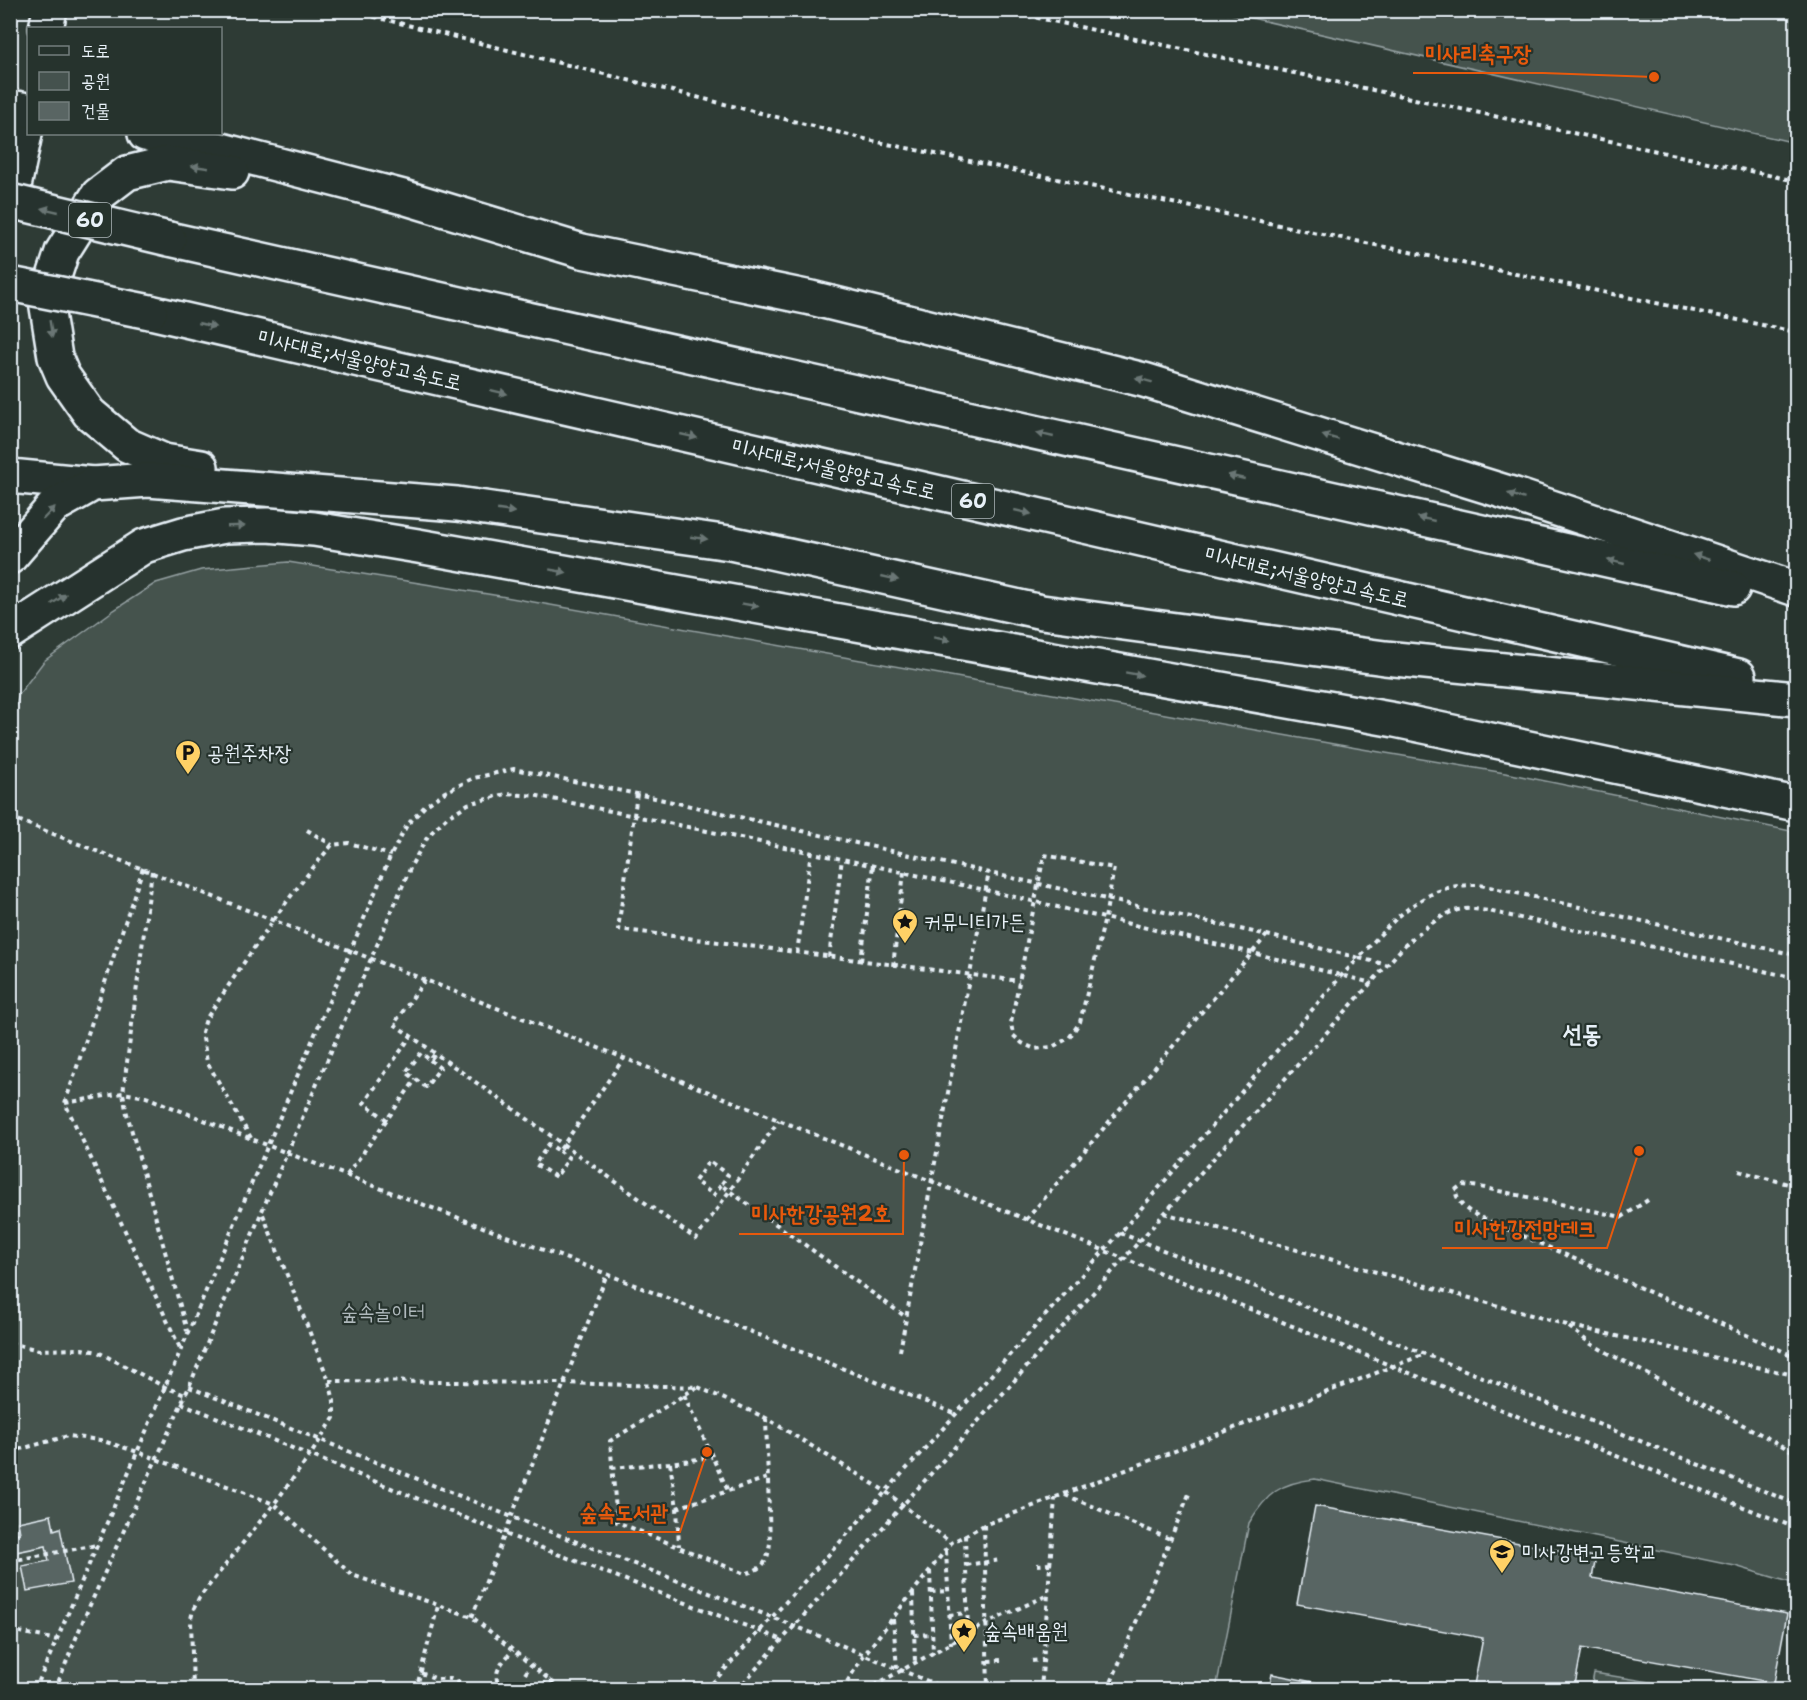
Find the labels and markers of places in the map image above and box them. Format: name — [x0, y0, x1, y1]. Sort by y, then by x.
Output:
callout: 미사리축구장 — [1413, 33, 1543, 73]
parking icon: 공원주차장 — [173, 738, 203, 776]
place label: 공원주차장 — [207, 739, 292, 767]
place icon: 커뮤니티가든 — [890, 907, 920, 945]
place label: 커뮤니티가든 — [924, 908, 1025, 936]
callout: 미사한강공원2호 — [739, 1194, 903, 1234]
callout: 미사한강전망데크 — [1442, 1208, 1607, 1248]
callout: 숲속도서관 — [567, 1492, 680, 1532]
school or university icon: 미사강변고등학교 — [1487, 1537, 1517, 1575]
place label: 미사강변고등학교 — [1522, 1538, 1657, 1566]
place icon: 숲속배움원 — [949, 1616, 979, 1654]
place label: 숲속배움원 — [984, 1617, 1069, 1645]

